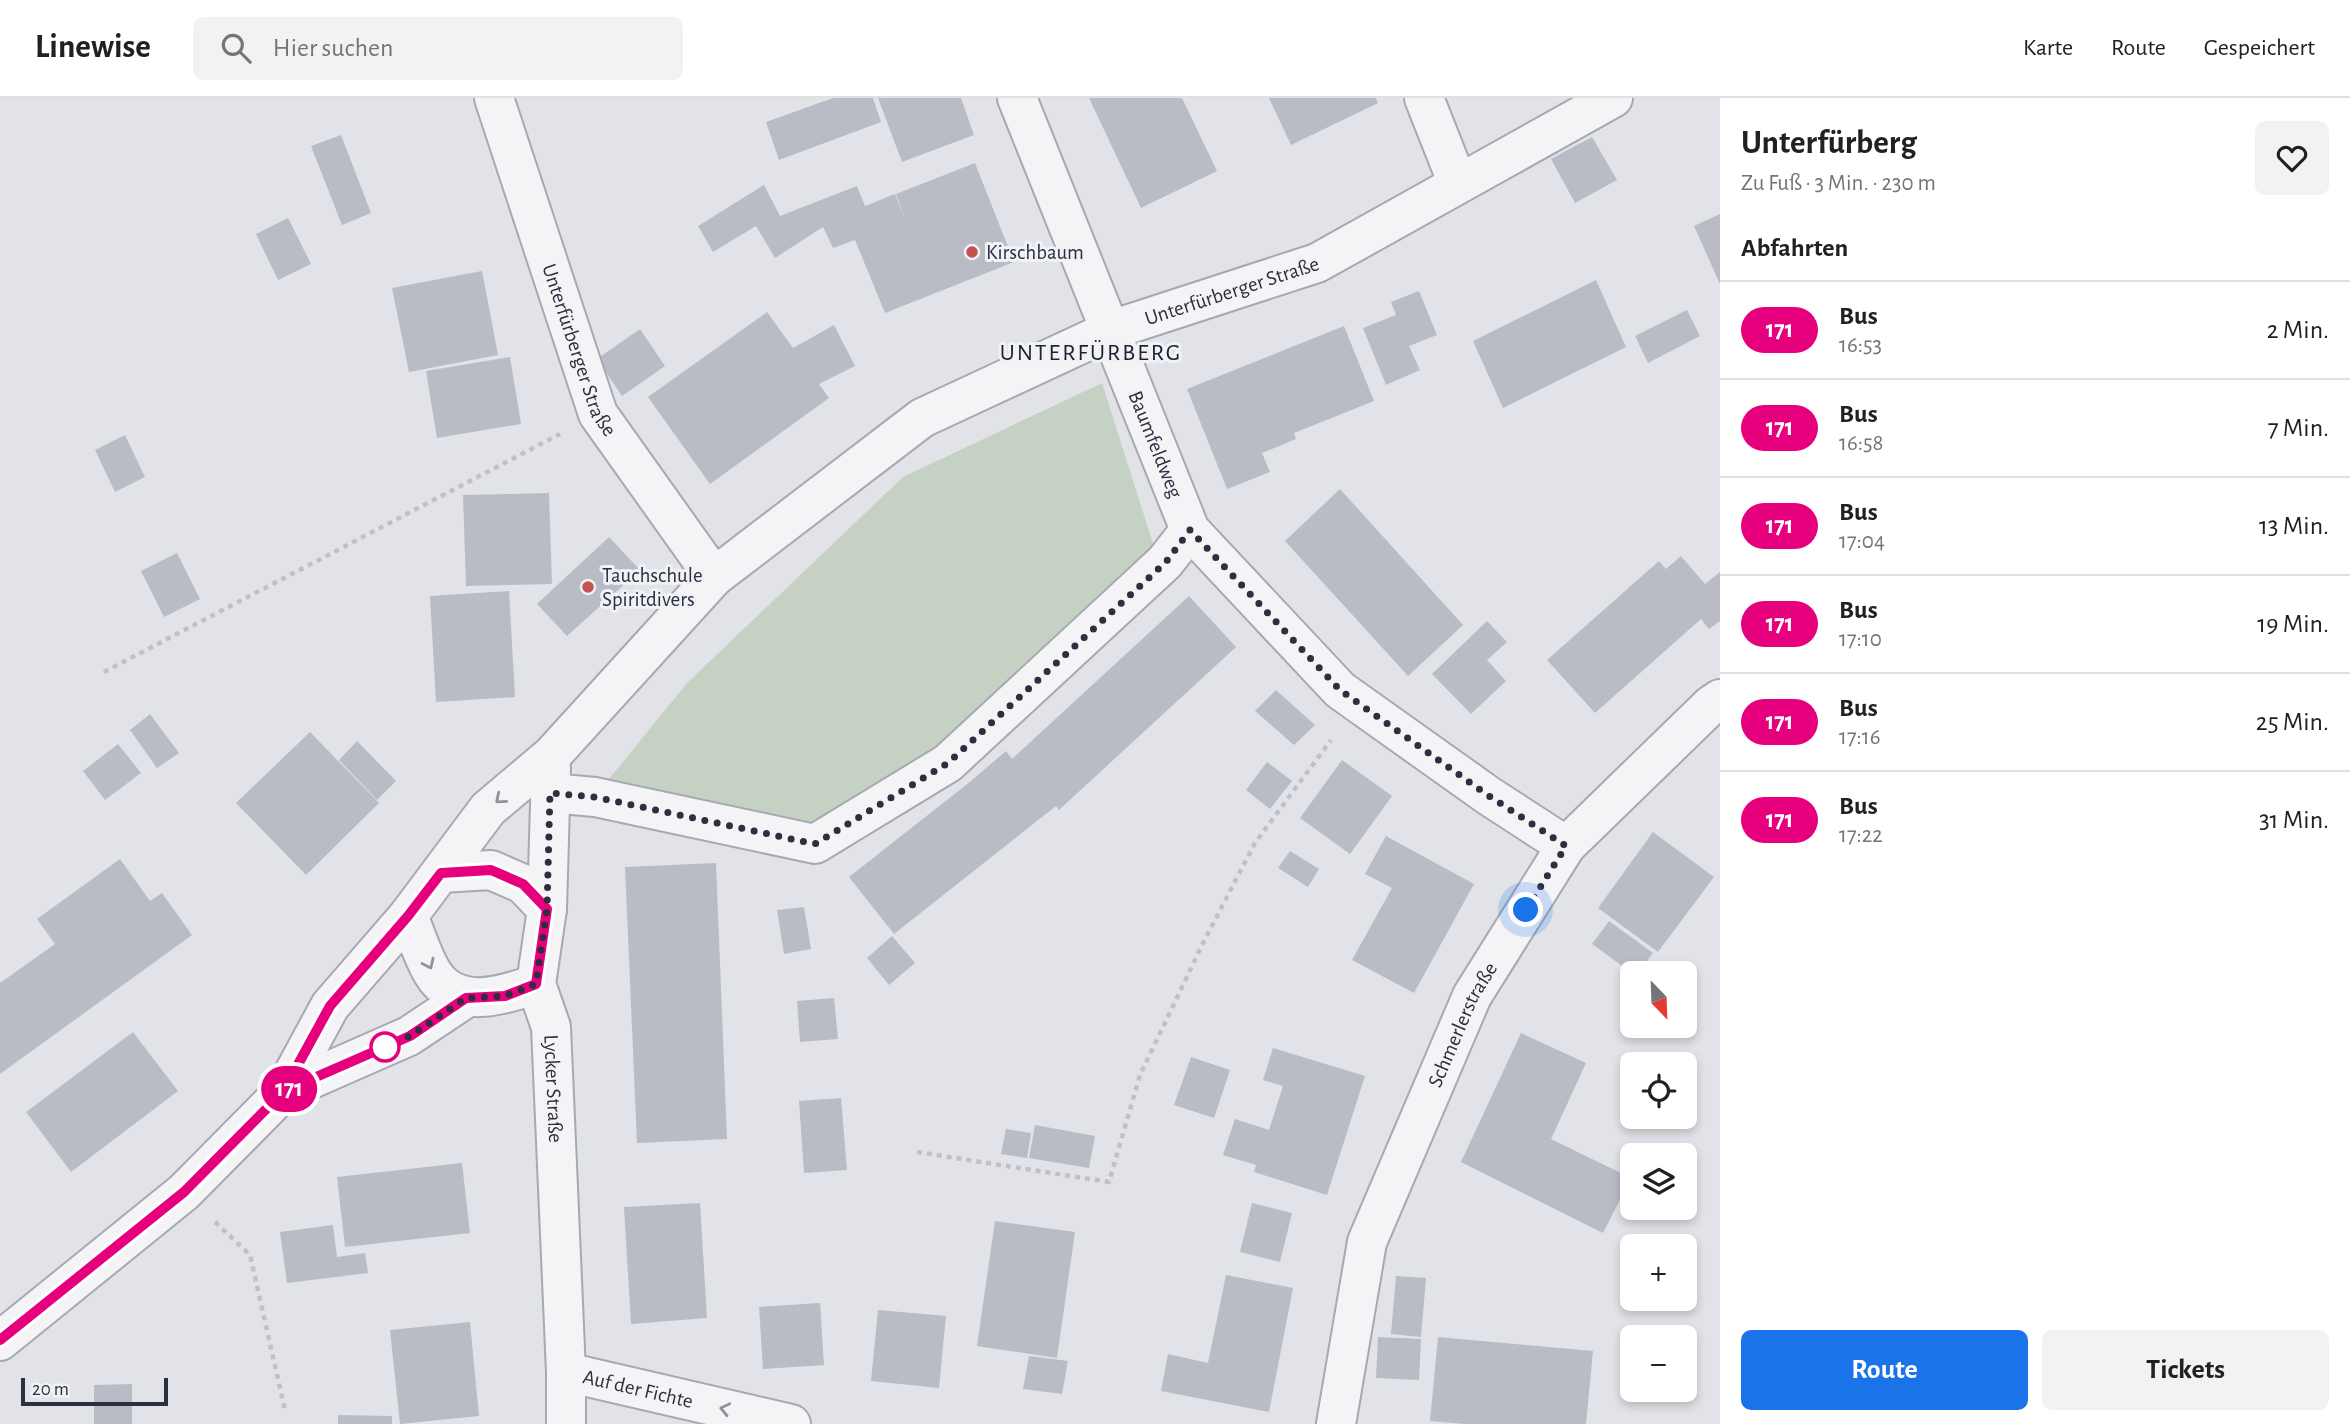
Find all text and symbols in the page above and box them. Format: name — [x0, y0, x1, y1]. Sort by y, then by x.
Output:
search box — [193, 17, 683, 80]
icon: search — [217, 29, 255, 67]
text: Linewise — [35, 31, 151, 64]
text: Hier suchen — [273, 35, 393, 61]
text: Karte — [2023, 36, 2073, 60]
text: Route — [2111, 36, 2166, 60]
text: Gespeichert — [2204, 36, 2315, 60]
button: heart — [2255, 121, 2329, 195]
text: Unterfürberg — [1741, 127, 1917, 160]
text: Zu Fuß · 3 Min. · 230 m — [1741, 172, 1936, 195]
text: Abfahrten — [1741, 235, 1848, 261]
place label: Kirschbaum — [986, 242, 1084, 263]
marker: Kirschbaum — [964, 244, 980, 260]
street label: Unterfürberger Straße — [1142, 253, 1322, 329]
street label: Unterfürberger Straße — [538, 261, 620, 440]
text: Bus — [1839, 303, 1878, 329]
text: 2 Min. — [2267, 317, 2329, 343]
text: 171 — [1766, 318, 1793, 342]
text: 16:53 — [1839, 334, 1882, 357]
district label: UNTERFÜRBERG — [1000, 340, 1182, 365]
street label: Baumfeldweg — [1124, 388, 1186, 502]
text: Bus — [1839, 401, 1878, 427]
text: 7 Min. — [2268, 415, 2329, 441]
text: 171 — [1766, 416, 1793, 440]
text: 16:58 — [1839, 432, 1884, 455]
text: Bus — [1839, 499, 1878, 525]
text: 13 Min. — [2259, 513, 2329, 539]
text: 171 — [1766, 514, 1793, 538]
text: 17:04 — [1839, 530, 1885, 553]
place label: Tauchschule Spiritdivers — [602, 565, 703, 610]
marker: Tauchschule Spiritdivers — [580, 579, 596, 595]
text: Bus — [1839, 597, 1878, 623]
text: 19 Min. — [2257, 611, 2329, 637]
text: 171 — [1766, 612, 1793, 636]
text: 17:10 — [1839, 628, 1882, 651]
text: Bus — [1839, 695, 1878, 721]
text: 25 Min. — [2256, 709, 2329, 735]
text: 171 — [1766, 710, 1793, 734]
text: 17:16 — [1839, 726, 1881, 749]
one-way arrow — [495, 791, 508, 803]
text: Bus — [1839, 793, 1878, 819]
text: 31 Min. — [2259, 807, 2329, 833]
text: 171 — [1766, 808, 1793, 832]
text: 17:22 — [1839, 824, 1883, 847]
your location — [1508, 892, 1543, 927]
one-way arrow — [421, 957, 435, 969]
street label: Schmerlerstraße — [1424, 959, 1501, 1090]
north arrow — [1620, 961, 1698, 1038]
map controls — [1620, 961, 1697, 1402]
unlabelled marker — [370, 1032, 400, 1062]
street label: Lycker Straße — [540, 1034, 566, 1143]
button: locate — [1620, 1052, 1697, 1129]
line badge: 171 — [249, 1066, 329, 1112]
text: 171 — [275, 1077, 303, 1101]
button: layers — [1620, 1143, 1697, 1220]
button: + — [1620, 1234, 1697, 1311]
button: − — [1620, 1325, 1697, 1402]
button: Route — [1741, 1330, 2028, 1410]
button: Tickets — [2042, 1330, 2329, 1410]
street label: Auf der Fichte — [581, 1366, 695, 1412]
scale bar — [21, 1375, 168, 1407]
text: 20 m — [32, 1380, 69, 1399]
one-way arrow — [719, 1402, 731, 1417]

